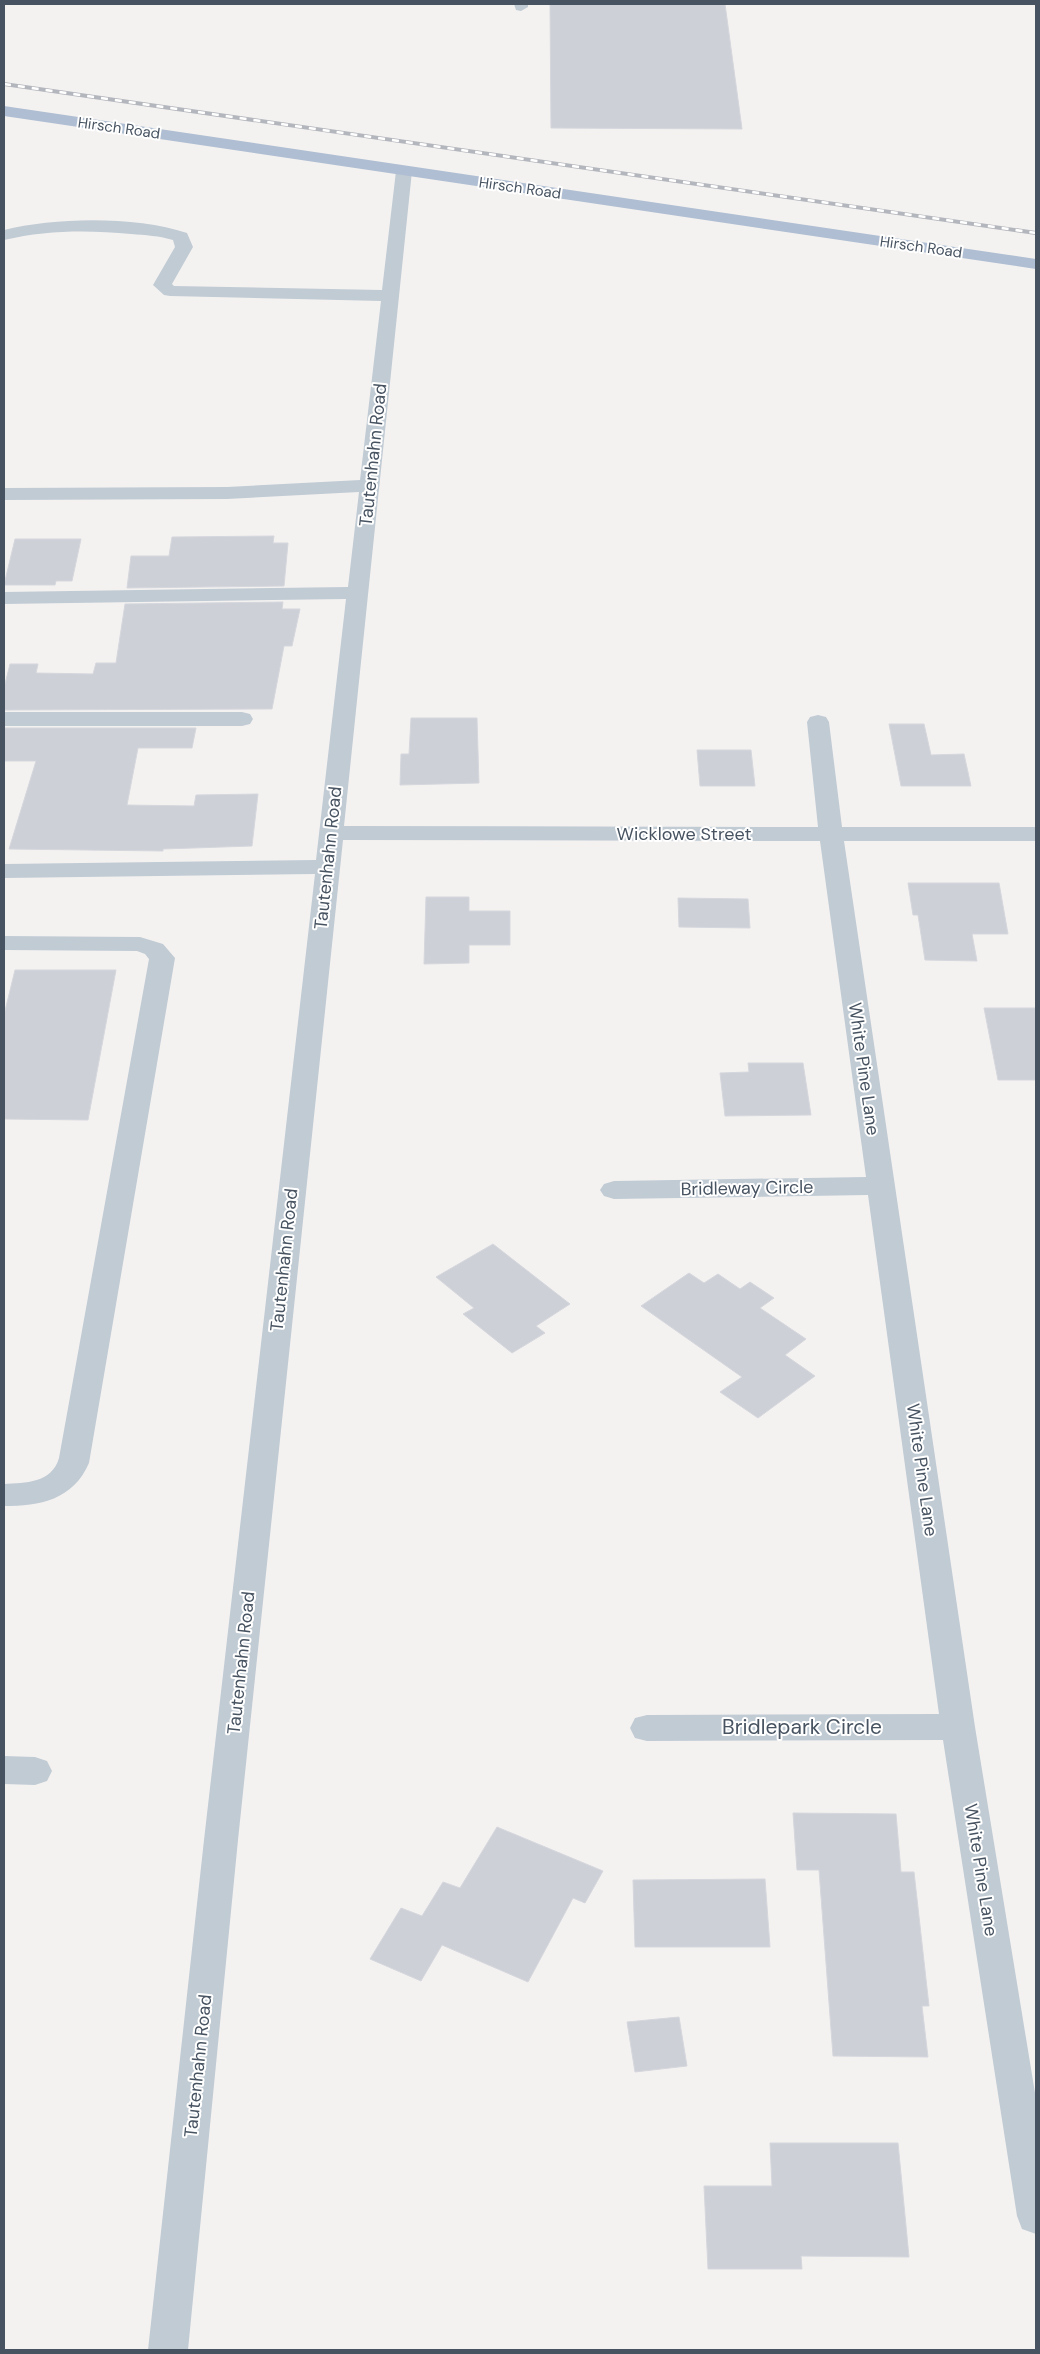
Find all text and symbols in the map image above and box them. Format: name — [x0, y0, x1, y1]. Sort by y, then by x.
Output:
street label: Hirsch Road — [77, 112, 161, 144]
street label: Hirsch Road — [478, 172, 562, 204]
street label: Hirsch Road — [879, 231, 963, 263]
street label: Tautenhahn Road — [354, 382, 392, 528]
street label: Tautenhahn Road — [309, 785, 347, 931]
street label: Wicklowe Street — [617, 822, 751, 846]
street label: White Pine Lane — [843, 1001, 885, 1137]
street label: Bridleway Circle — [680, 1175, 814, 1201]
street label: Tautenhahn Road — [265, 1187, 303, 1333]
street label: White Pine Lane — [901, 1402, 943, 1538]
street label: Tautenhahn Road — [222, 1590, 260, 1736]
street label: Bridlepark Circle — [722, 1713, 882, 1741]
street label: White Pine Lane — [959, 1802, 1003, 1938]
street label: Tautenhahn Road — [179, 1993, 217, 2139]

